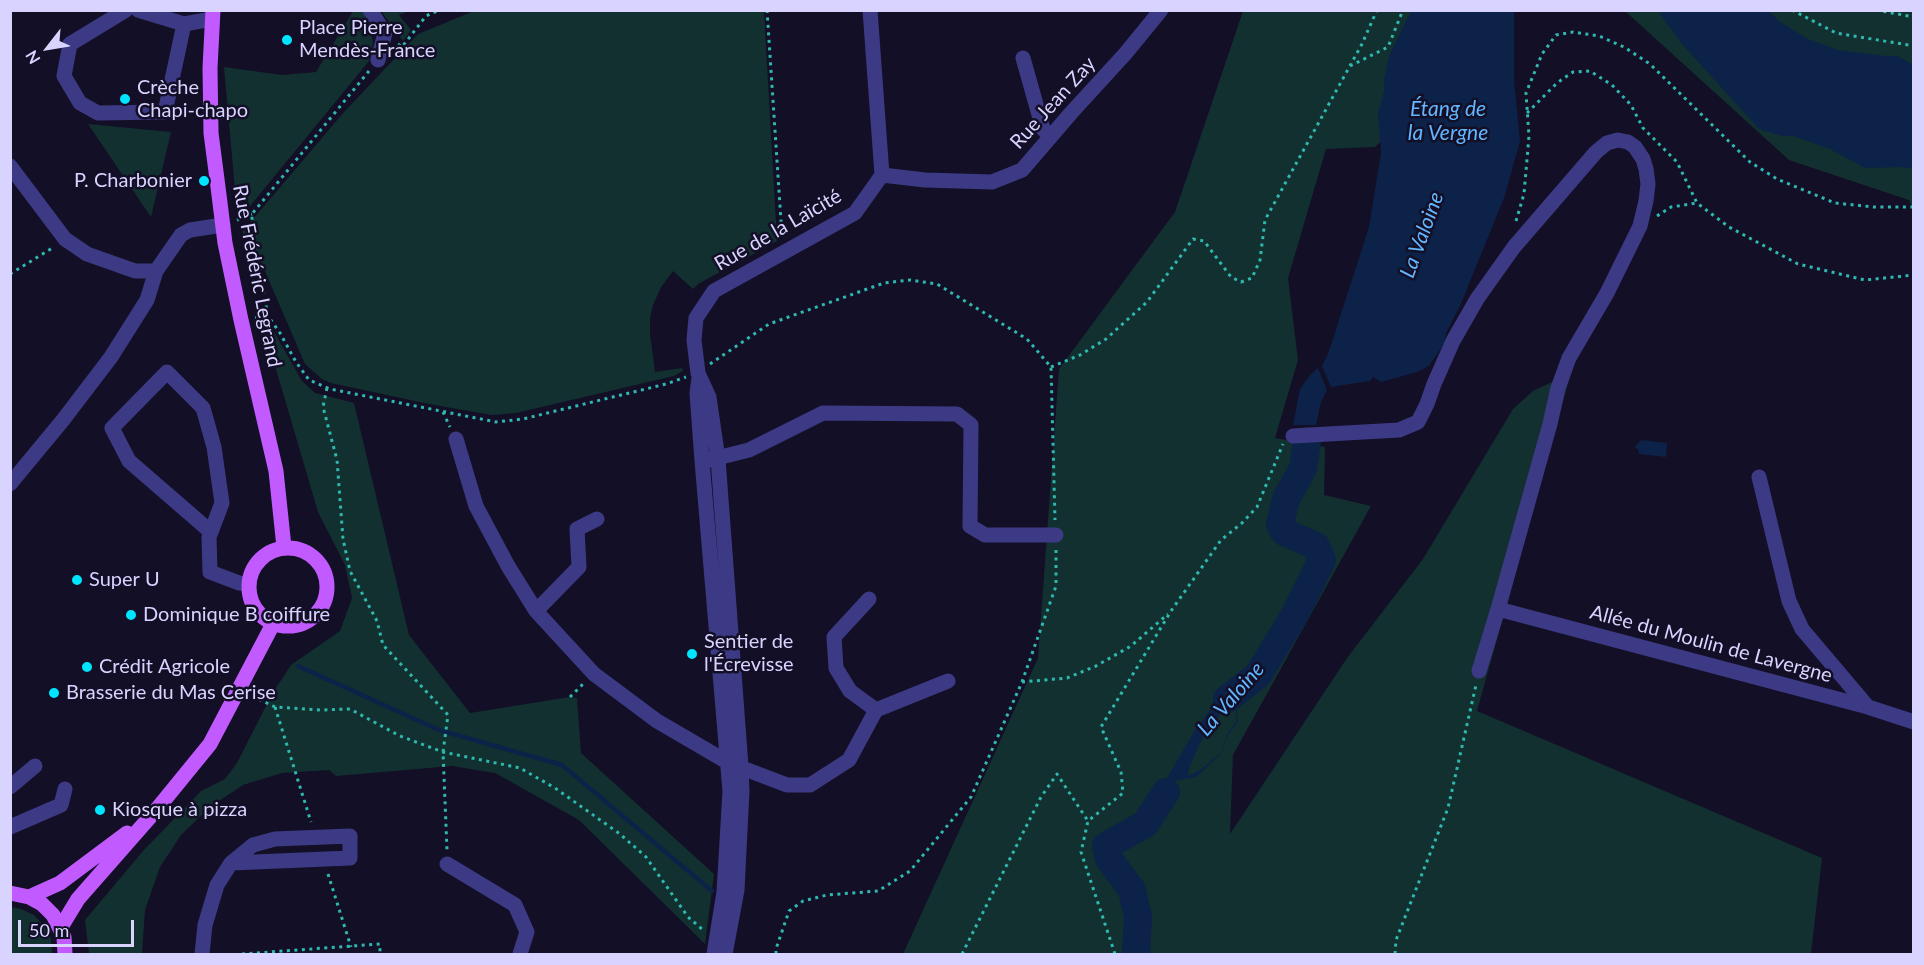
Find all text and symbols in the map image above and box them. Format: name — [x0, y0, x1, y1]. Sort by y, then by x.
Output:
place label: Place Pierre Mendès-France — [299, 16, 435, 63]
north arrow — [18, 18, 78, 78]
marker: Place Pierre Mendès-France — [280, 33, 294, 47]
text: N — [21, 47, 43, 68]
street label: Rue Jean Zay — [1005, 52, 1101, 154]
place label: Crèche Chapi-chapo — [137, 76, 248, 123]
marker: Crèche Chapi-chapo — [118, 92, 132, 106]
water label: Étang de la Vergne — [1408, 96, 1488, 146]
place label: P. Charbonier — [74, 169, 192, 193]
marker: P. Charbonier — [197, 174, 211, 188]
street label: Rue Frédéric Legrand — [228, 183, 286, 369]
street label: Rue de la Laïcité — [710, 184, 846, 276]
water label: La Valoine — [1395, 189, 1449, 281]
place label: Super U — [89, 568, 160, 592]
marker: Super U — [70, 573, 84, 587]
street label: Allée du Moulin de Lavergne — [1587, 600, 1835, 688]
place label: Dominique B coiffure — [143, 603, 330, 627]
marker: Dominique B coiffure — [124, 608, 138, 622]
place label: Sentier de l'Écrevisse — [704, 630, 794, 677]
marker: Sentier de l'Écrevisse — [685, 647, 699, 661]
place label: Crédit Agricole — [99, 655, 230, 679]
water label: La Valoine — [1192, 657, 1270, 741]
marker: Crédit Agricole — [80, 660, 94, 674]
place label: Brasserie du Mas Cerise — [66, 681, 276, 705]
marker: Brasserie du Mas Cerise — [47, 686, 61, 700]
place label: Kiosque à pizza — [112, 798, 247, 822]
marker: Kiosque à pizza — [93, 803, 107, 817]
scale bar — [21, 908, 136, 946]
text: 50 m — [29, 919, 69, 941]

